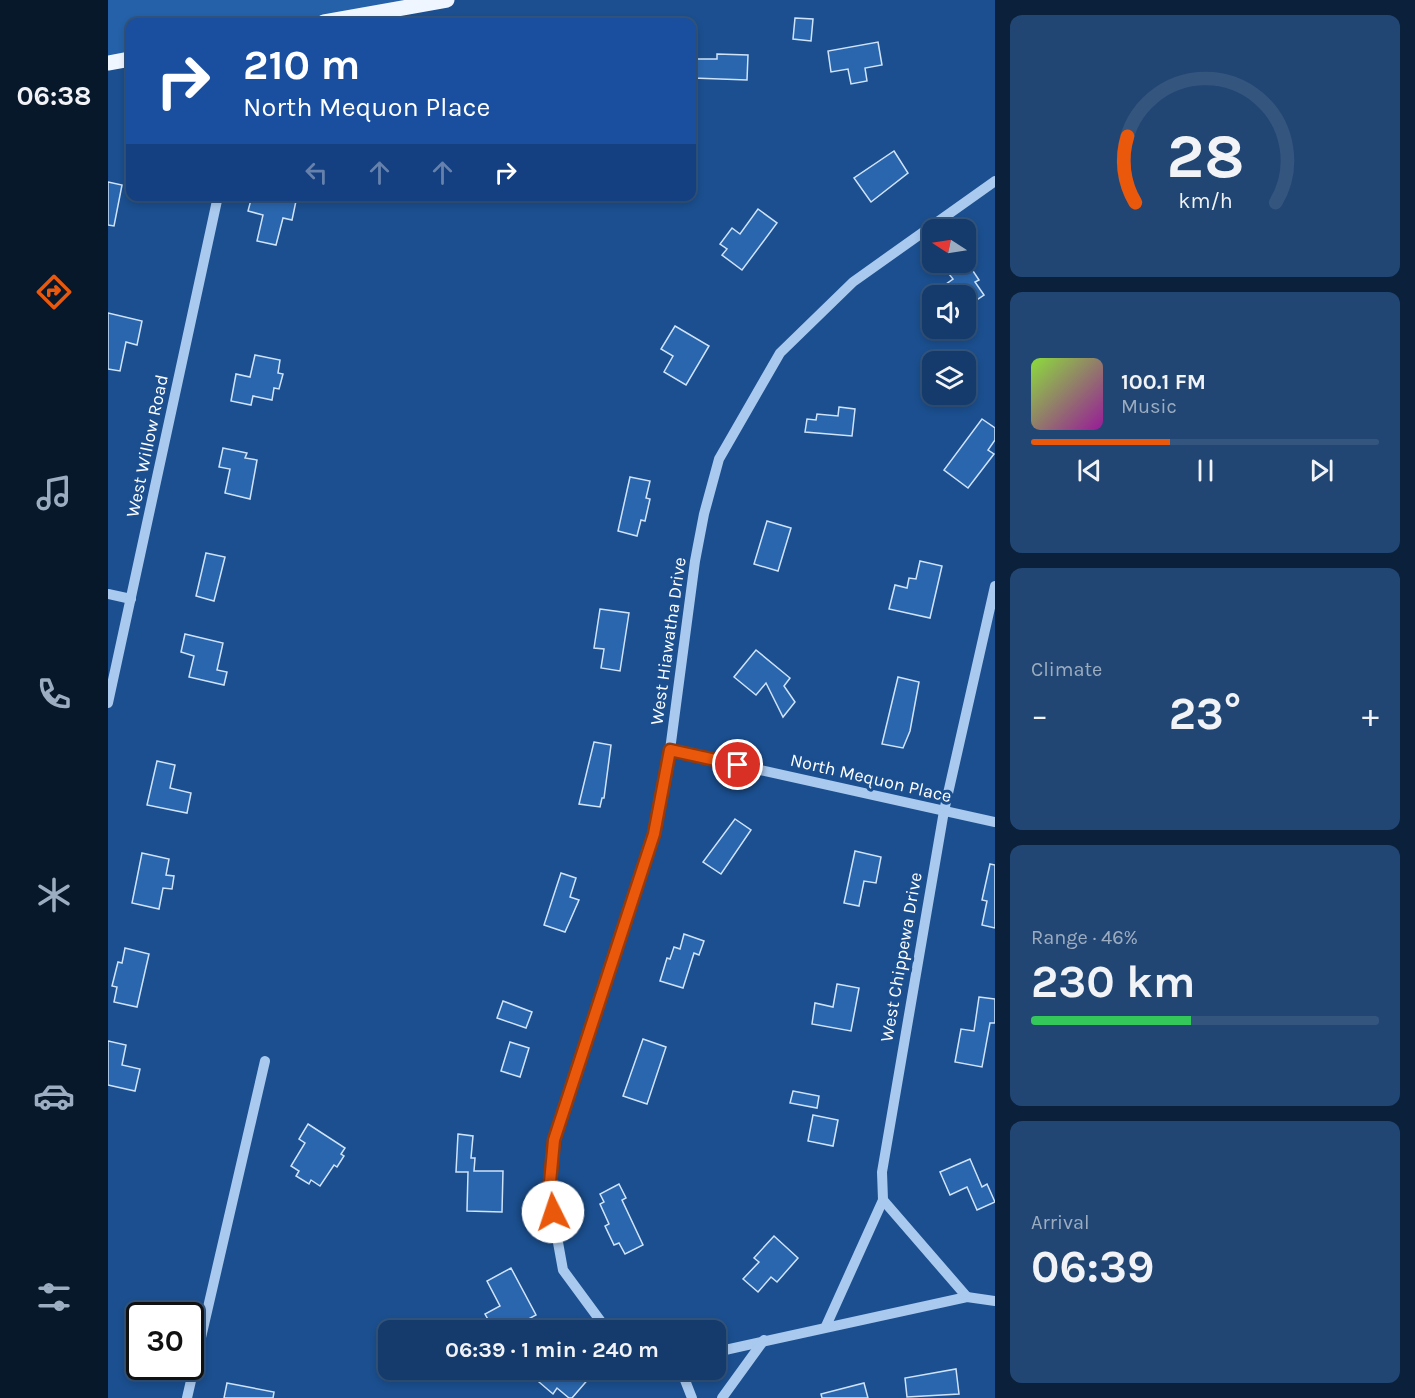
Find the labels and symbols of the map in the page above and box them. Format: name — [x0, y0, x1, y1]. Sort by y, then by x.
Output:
north arrow — [922, 219, 976, 273]
street label: West Willow Road — [121, 373, 173, 519]
street label: West Hiawatha Drive — [645, 556, 691, 726]
pin — [712, 739, 763, 790]
street label: North Mequon Place — [788, 749, 954, 807]
street label: West Chippewa Drive — [875, 870, 927, 1044]
position arrow — [521, 1180, 585, 1244]
speed limit sign: 30 — [126, 1302, 204, 1380]

